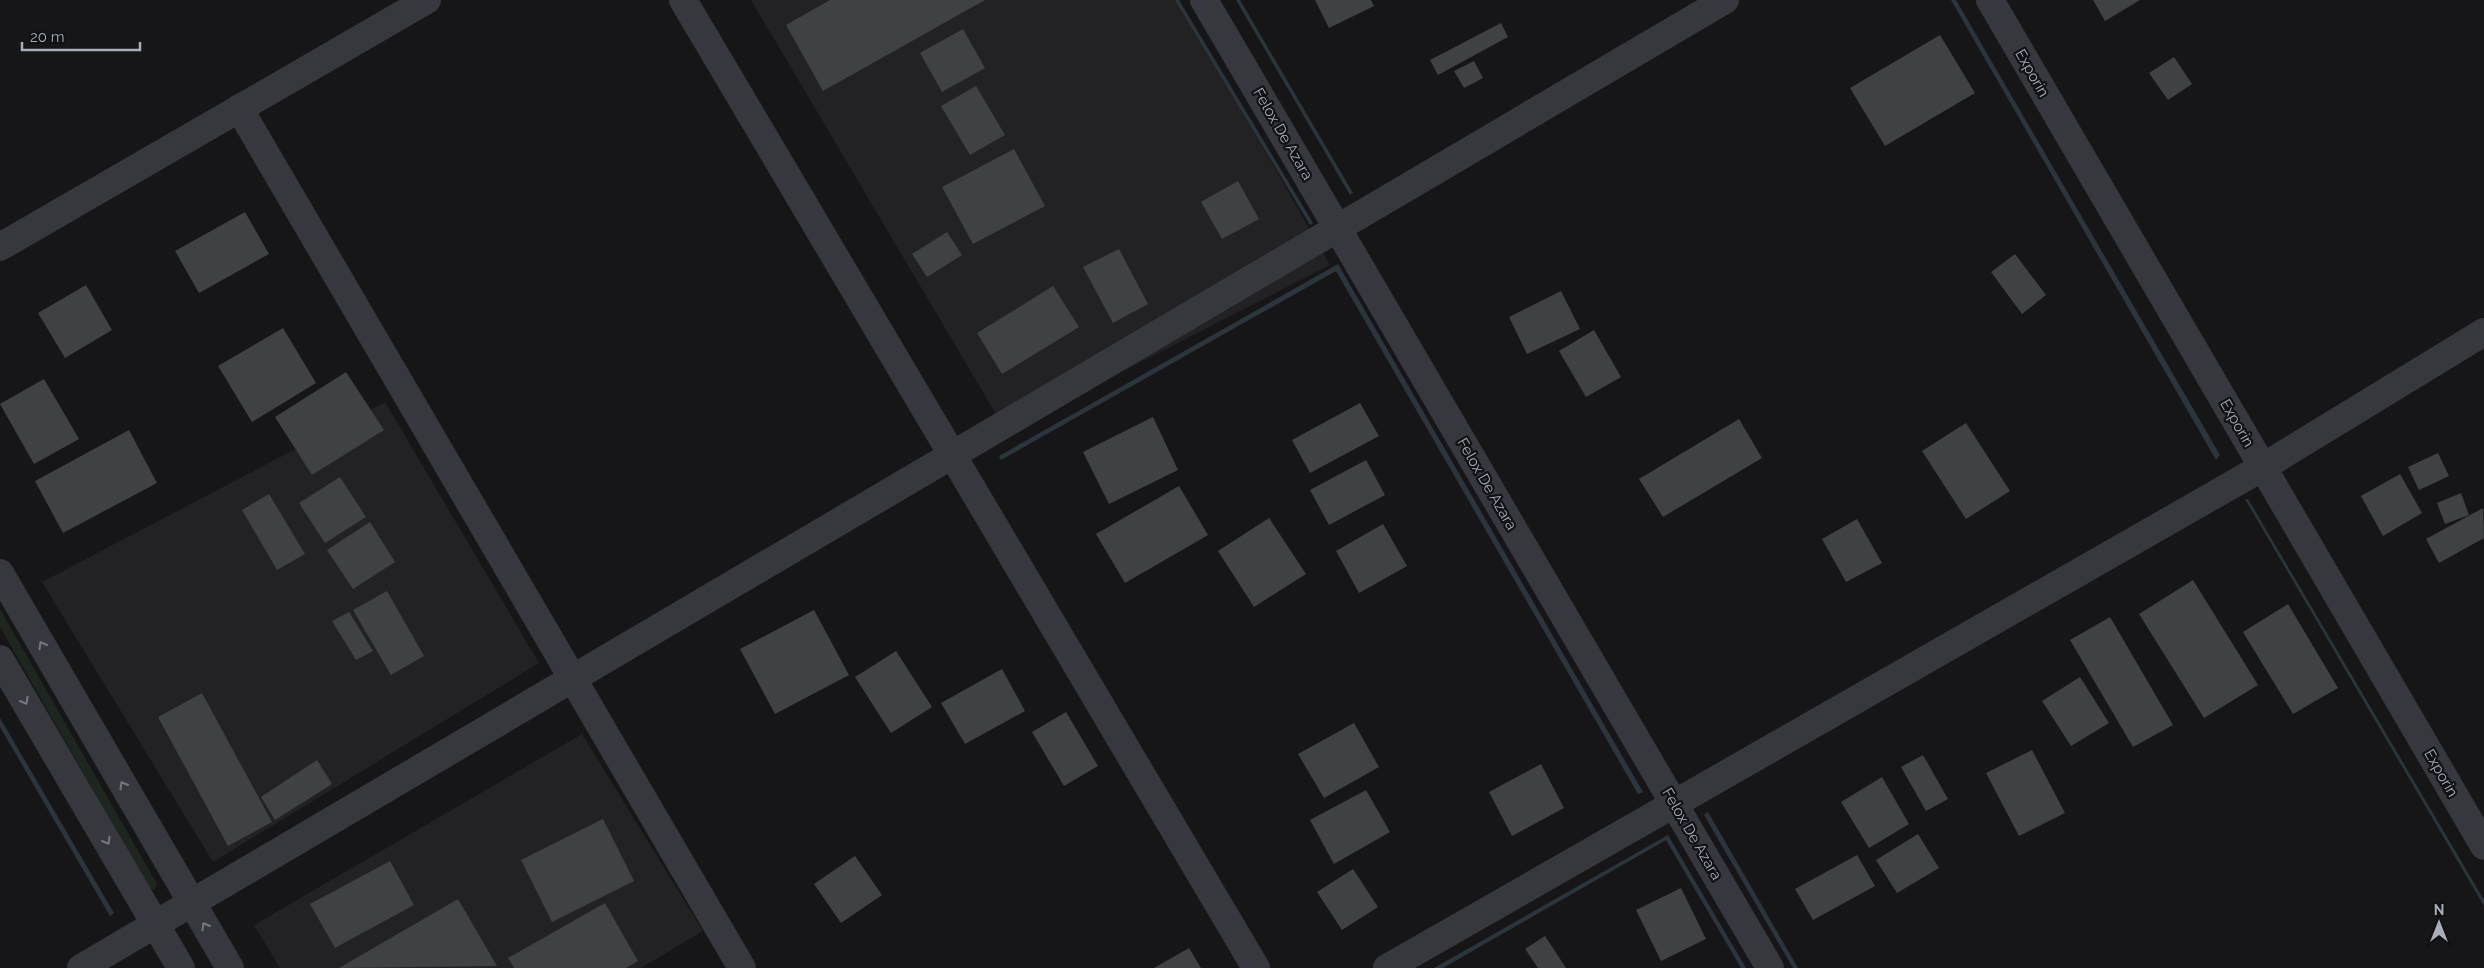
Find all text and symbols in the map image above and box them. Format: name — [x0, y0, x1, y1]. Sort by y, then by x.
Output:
scale bar — [22, 20, 140, 52]
text: 20 m — [30, 28, 65, 46]
street label: Exporin — [2011, 46, 2053, 100]
street label: Felox De Azara — [1249, 85, 1317, 183]
street label: Exporin — [2216, 396, 2258, 450]
street label: Felox De Azara — [1453, 435, 1521, 533]
one-way arrow — [38, 641, 48, 650]
one-way arrow — [18, 695, 28, 704]
street label: Exporin — [2420, 746, 2462, 800]
one-way arrow — [120, 782, 130, 791]
street label: Felox De Azara — [1658, 785, 1726, 883]
one-way arrow — [100, 836, 110, 845]
north arrow — [2414, 898, 2464, 948]
text: N — [2434, 902, 2444, 918]
one-way arrow — [201, 922, 211, 931]

